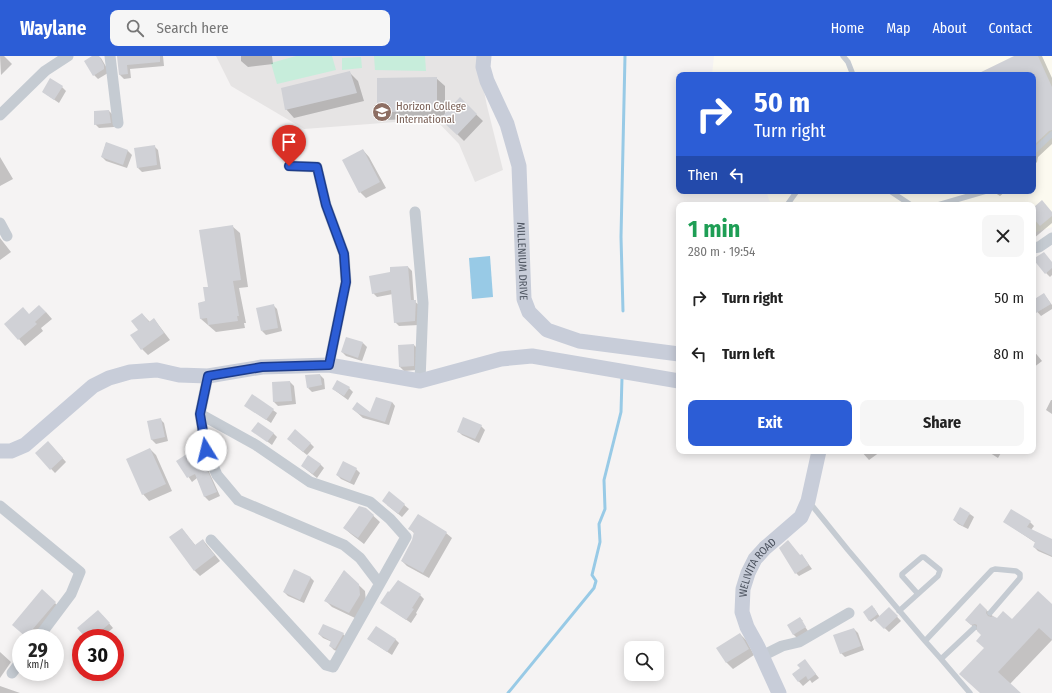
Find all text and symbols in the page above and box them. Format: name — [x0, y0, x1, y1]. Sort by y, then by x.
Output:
search box — [110, 10, 390, 46]
text: Waylane — [20, 17, 86, 40]
icon: search — [124, 17, 146, 39]
text: Search here — [156, 19, 229, 37]
text: Home — [831, 20, 864, 37]
text: Map — [886, 20, 910, 37]
text: About — [932, 20, 967, 37]
text: Contact — [989, 20, 1032, 37]
text: 50 m — [754, 86, 810, 119]
icon: right — [688, 88, 740, 140]
place label: Horizon College International — [396, 100, 466, 126]
school or university icon: Horizon College International — [371, 101, 393, 123]
text: Turn right — [754, 120, 826, 142]
pin — [272, 125, 306, 166]
icon: arrive — [278, 131, 300, 153]
icon: left — [726, 164, 748, 186]
text: Then — [688, 166, 718, 184]
text: 1 min — [688, 215, 740, 243]
button: close — [982, 215, 1024, 257]
street label: MILLENIUM DRIVE — [514, 222, 530, 301]
text: 280 m · 19:54 — [688, 244, 755, 259]
icon: right — [688, 287, 710, 309]
text: Turn right — [722, 289, 783, 307]
text: 50 m — [994, 289, 1024, 307]
icon: left — [688, 343, 710, 365]
text: Turn left — [722, 345, 775, 363]
text: 80 m — [994, 345, 1024, 363]
button: Exit — [688, 400, 852, 446]
button: Share — [860, 400, 1024, 446]
position arrow — [185, 429, 227, 471]
street label: WELIVITA ROAD — [737, 535, 779, 597]
speed limit sign: 30 — [72, 629, 124, 681]
text: 29 — [28, 638, 48, 662]
map controls — [624, 641, 664, 681]
button: search — [624, 641, 664, 681]
text: km/h — [27, 659, 49, 671]

